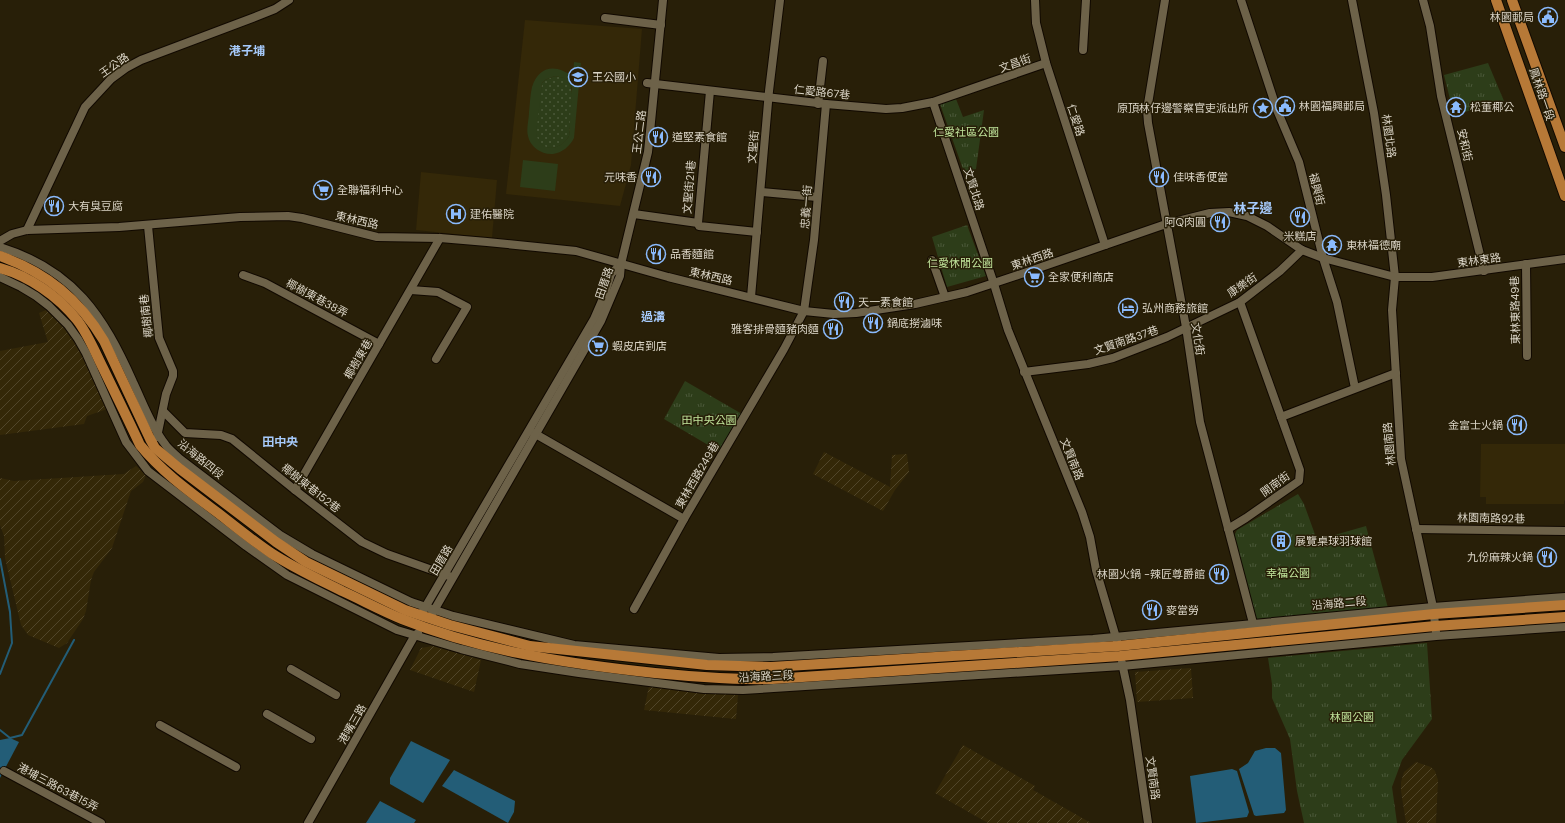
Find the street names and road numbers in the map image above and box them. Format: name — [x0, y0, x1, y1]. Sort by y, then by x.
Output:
street label: 王公路 — [96, 50, 132, 80]
street label: 文昌街 — [997, 51, 1033, 75]
street label: 鳳林路一段 — [1526, 66, 1558, 122]
street label: 仁愛路67巷 — [793, 82, 851, 102]
street label: 仁愛路 — [1064, 102, 1088, 138]
street label: 王公二路 — [629, 109, 649, 155]
street label: 林園北路 — [1379, 113, 1399, 159]
street label: 安和街 — [1454, 127, 1476, 163]
street label: 文聖街 — [745, 130, 761, 164]
street label: 文聖街21巷 — [680, 160, 698, 214]
street label: 文賢北路 — [961, 166, 987, 212]
street label: 福興街 — [1306, 171, 1328, 207]
street label: 忠義一街 — [797, 185, 815, 229]
street label: 東林西路 — [334, 208, 380, 232]
street label: 東林西路 — [1009, 245, 1055, 273]
street label: 東林東路 — [1456, 250, 1502, 270]
street label: 東林西路 — [688, 264, 734, 288]
street label: 田厝路 — [592, 265, 616, 301]
street label: 康樂街 — [1224, 270, 1260, 300]
street label: 椰樹東巷38弄 — [284, 276, 350, 320]
street label: 東林東路49巷 — [1507, 276, 1523, 344]
street label: 椰樹南巷 — [136, 293, 156, 339]
street label: 文賢南路37巷 — [1092, 322, 1160, 358]
street label: 文化街 — [1189, 322, 1207, 356]
street label: 椰樹東巷 — [341, 336, 375, 382]
street label: 林園南路 — [1380, 421, 1398, 467]
street label: 沿海路四段 — [175, 436, 227, 482]
street label: 文賢南路 — [1057, 436, 1087, 482]
street label: 東林西路249巷 — [672, 439, 722, 511]
street label: 椰樹東巷152巷 — [279, 461, 343, 515]
street label: 開南街 — [1258, 469, 1292, 499]
street label: 林園南路92巷 — [1457, 510, 1525, 526]
street label: 田厝路 — [427, 542, 455, 578]
street label: 沿海路二段 — [1311, 594, 1367, 612]
street label: 沿海路三段 — [738, 668, 794, 684]
street label: 港嘴三路 — [335, 701, 369, 747]
street label: 文賢南路 — [1143, 755, 1163, 801]
street label: 港埔三路63巷15弄 — [15, 760, 101, 814]

